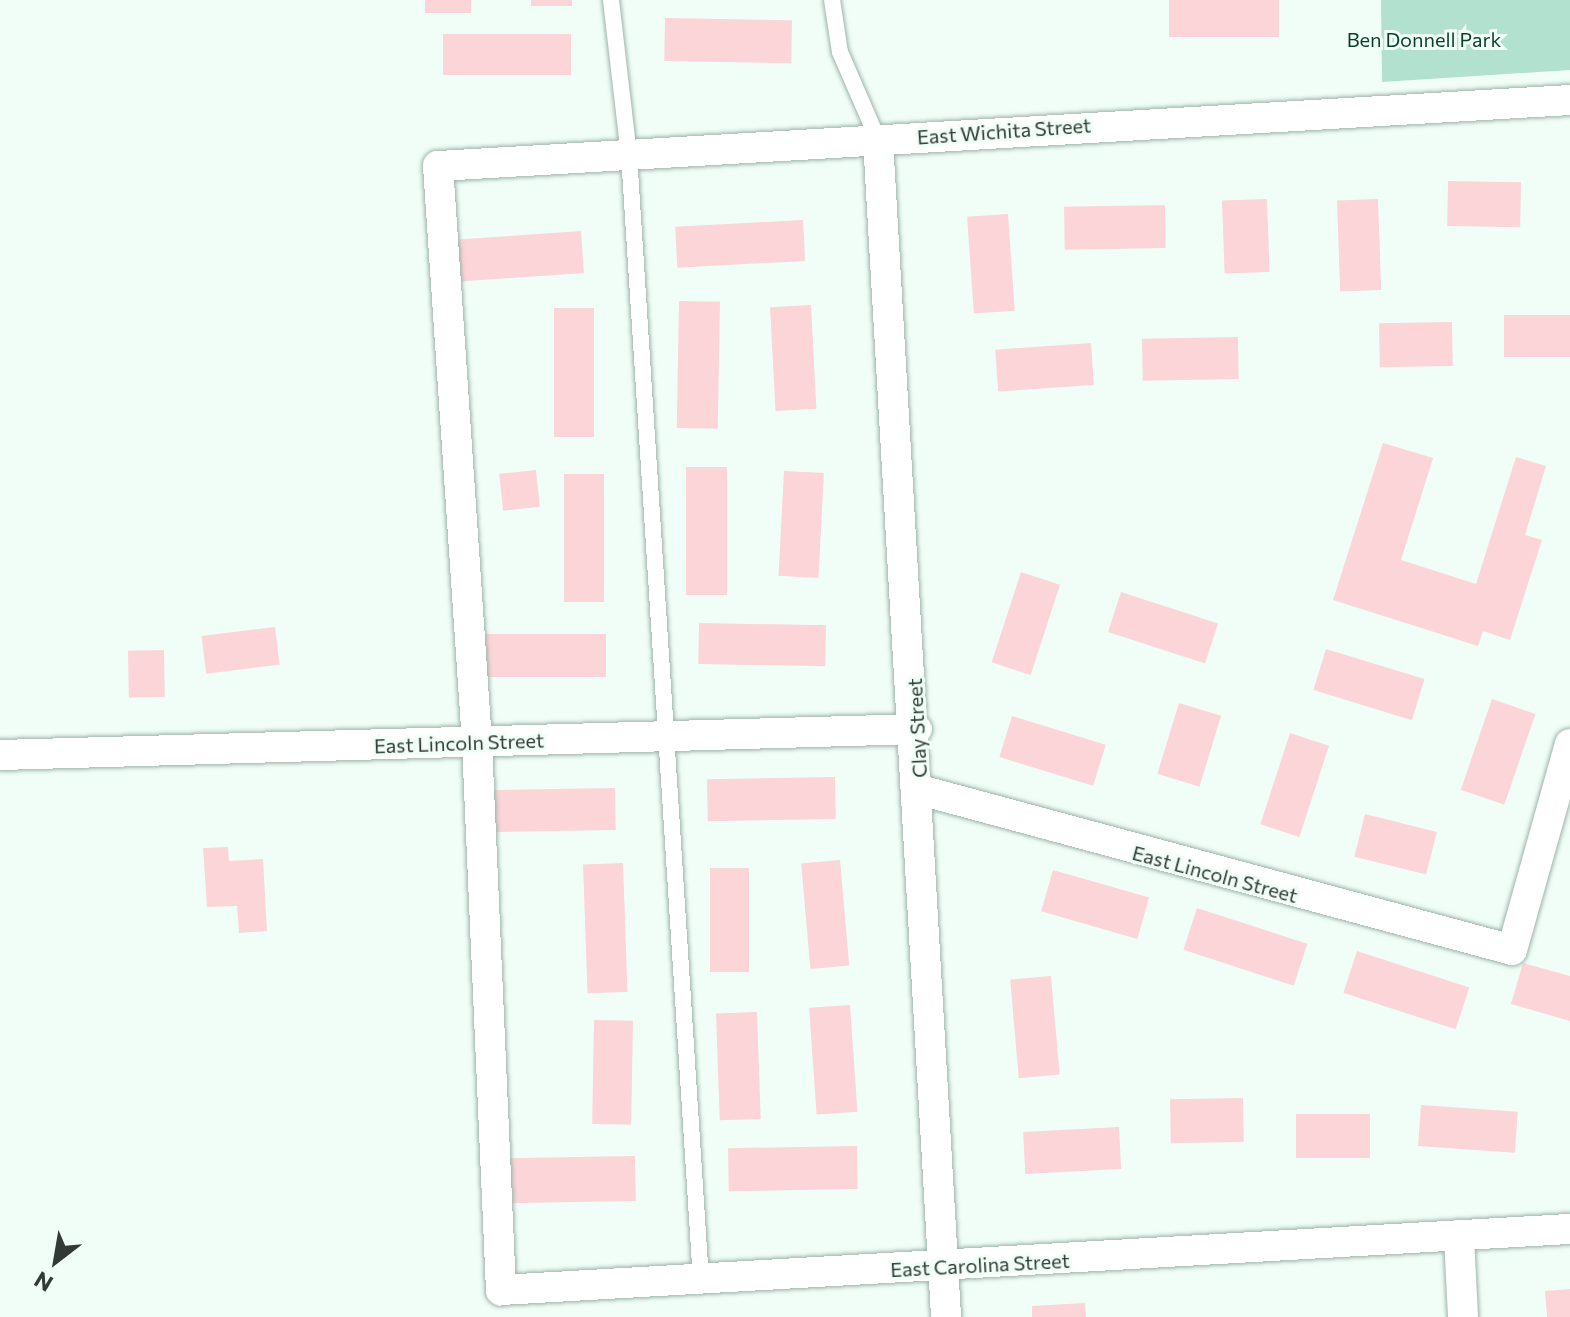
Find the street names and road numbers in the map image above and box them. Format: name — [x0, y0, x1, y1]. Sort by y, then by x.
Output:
street label: East Wichita Street — [916, 113, 1092, 149]
street label: Clay Street — [902, 678, 932, 778]
street label: East Lincoln Street — [374, 728, 544, 758]
street label: East Lincoln Street — [1130, 840, 1300, 908]
street label: East Carolina Street — [890, 1248, 1070, 1282]

